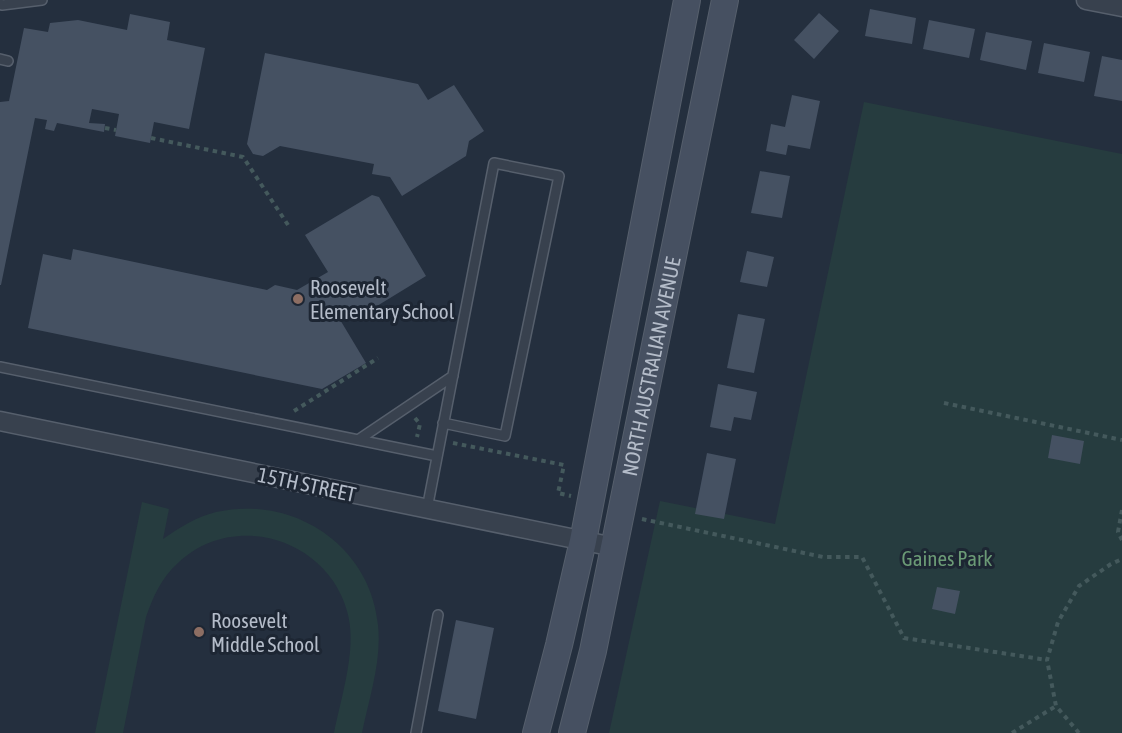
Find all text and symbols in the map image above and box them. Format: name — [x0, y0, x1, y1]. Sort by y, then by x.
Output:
street label: NORTH AUSTRALIAN AVENUE — [617, 255, 685, 478]
place label: Roosevelt Elementary School — [310, 275, 455, 323]
marker: Roosevelt Elementary School — [291, 292, 305, 306]
street label: 15TH STREET — [256, 462, 358, 506]
park label: Gaines Park — [902, 546, 992, 570]
place label: Roosevelt Middle School — [211, 608, 320, 656]
marker: Roosevelt Middle School — [192, 625, 206, 639]

